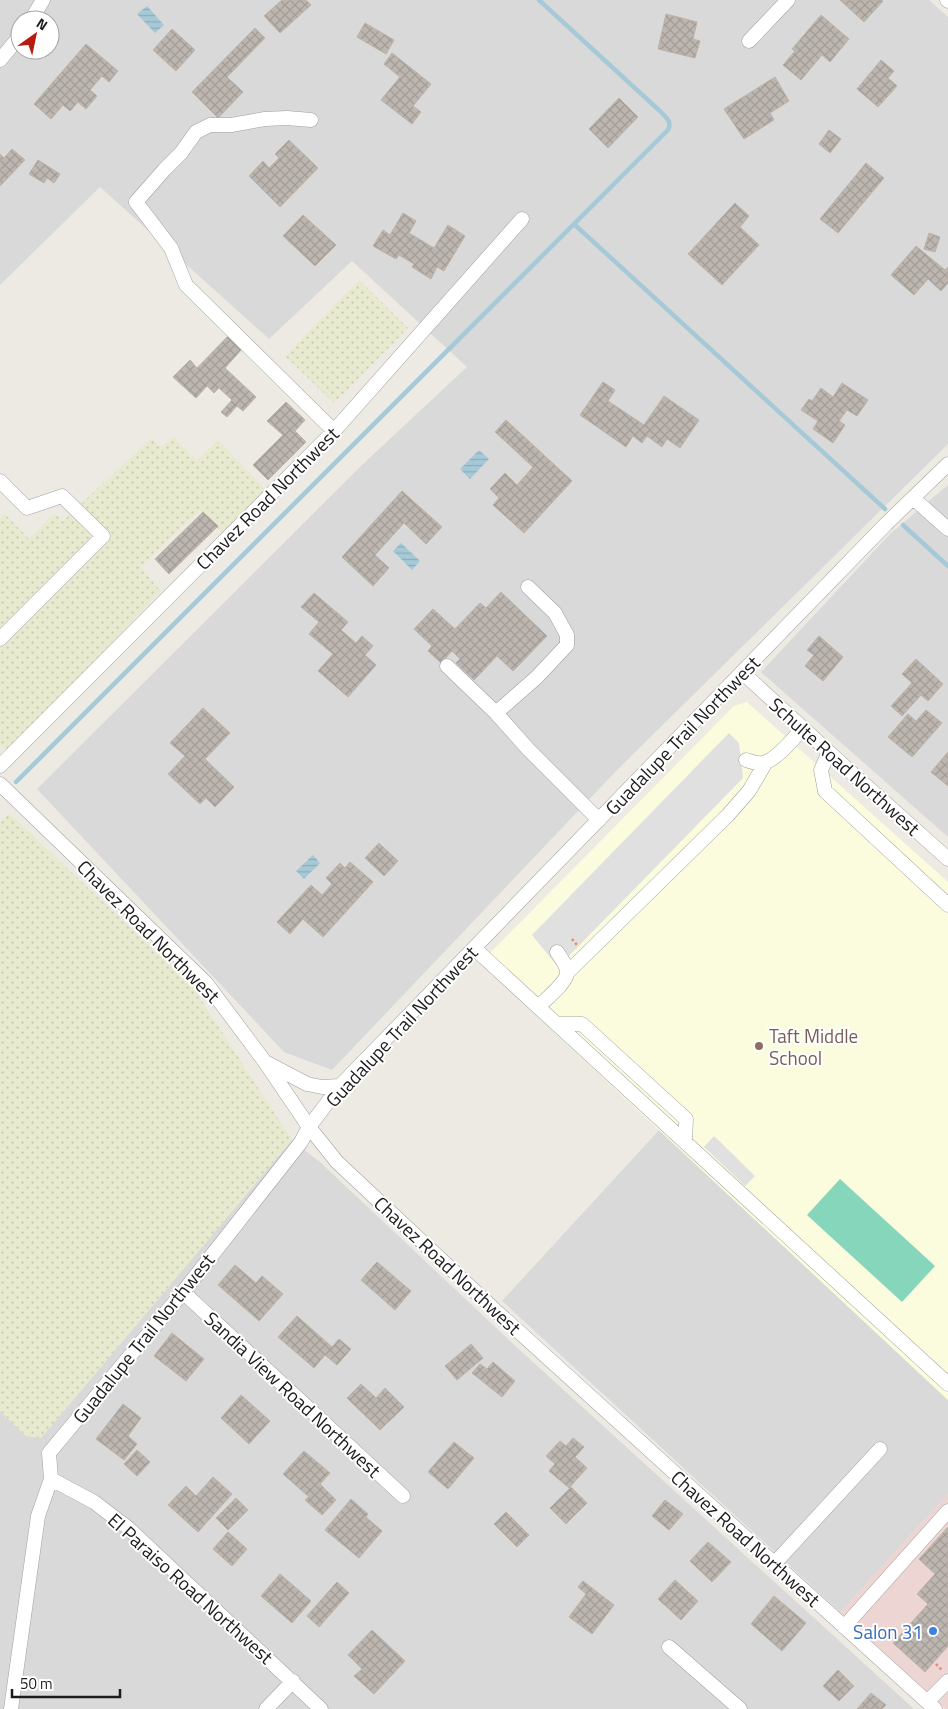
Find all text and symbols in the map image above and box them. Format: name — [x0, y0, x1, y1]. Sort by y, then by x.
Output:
north arrow — [10, 10, 60, 60]
text: N — [33, 12, 52, 35]
street label: Chavez Road Northwest — [189, 420, 345, 576]
street label: Guadalupe Trail Northwest — [598, 648, 766, 821]
street label: Schulte Road Northwest — [763, 690, 927, 842]
street label: Chavez Road Northwest — [71, 853, 227, 1009]
street label: Guadalupe Trail Northwest — [318, 938, 484, 1113]
place label: Taft Middle School — [769, 1021, 858, 1072]
marker: Taft Middle School — [753, 1040, 765, 1052]
street label: Chavez Road Northwest — [368, 1189, 528, 1341]
street label: Guadalupe Trail Northwest — [65, 1246, 221, 1429]
street label: Sandia View Road Northwest — [198, 1304, 388, 1484]
street label: Chavez Road Northwest — [665, 1463, 827, 1613]
street label: El Paraiso Road Northwest — [102, 1506, 280, 1671]
place label: Salon 31 — [853, 1617, 923, 1646]
marker: Salon 31 — [927, 1625, 939, 1637]
scale bar — [12, 1666, 120, 1698]
text: 50 m — [20, 1672, 53, 1695]

